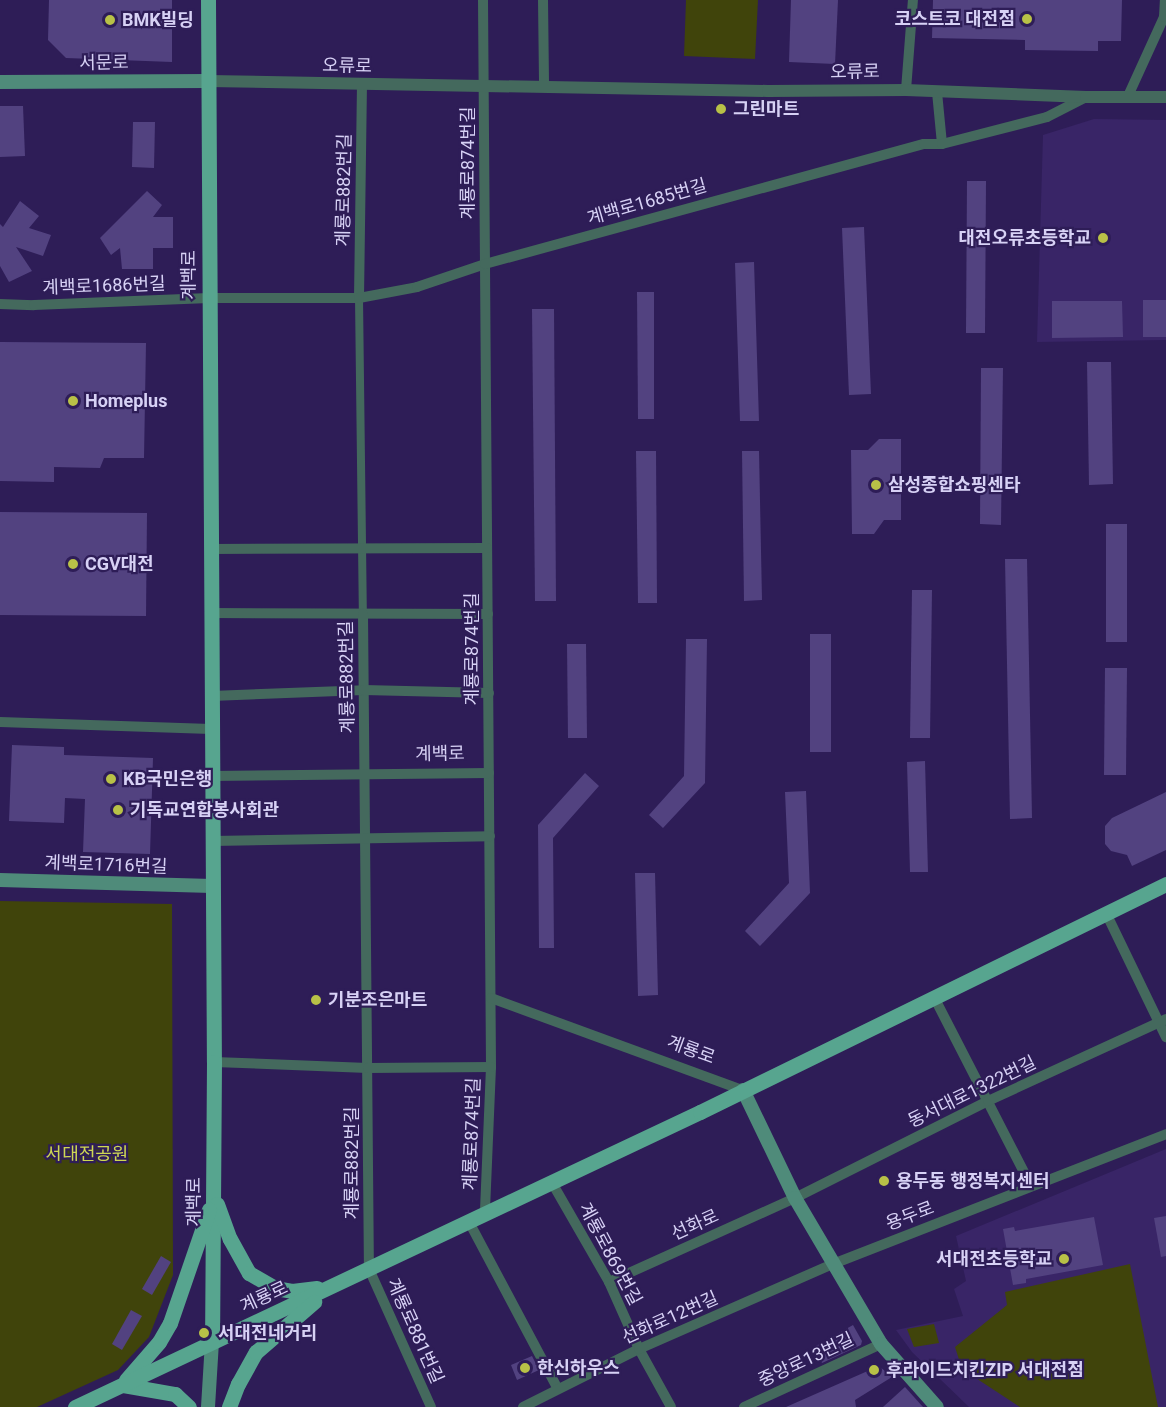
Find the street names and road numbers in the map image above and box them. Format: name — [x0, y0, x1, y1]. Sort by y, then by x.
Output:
street label: 서문로 — [79, 52, 129, 74]
street label: 오류로 — [322, 55, 372, 77]
street label: 오류로 — [830, 61, 880, 83]
street label: 계룡로874번길 — [457, 106, 479, 220]
street label: 계룡로882번길 — [332, 133, 356, 247]
street label: 계백로1685번길 — [585, 175, 709, 229]
street label: 계백로 — [178, 250, 200, 300]
street label: 계백로1686번길 — [42, 273, 166, 299]
street label: 계룡로874번길 — [461, 592, 483, 706]
street label: 계룡로882번길 — [335, 620, 359, 734]
street label: 계백로 — [415, 743, 465, 765]
street label: 계백로1716번길 — [44, 852, 168, 878]
street label: 계룡로 — [664, 1031, 718, 1069]
street label: 동서대로1322번길 — [904, 1052, 1040, 1132]
street label: 계룡로874번길 — [459, 1077, 485, 1191]
street label: 계룡로882번길 — [341, 1106, 363, 1220]
street label: 계백로 — [183, 1177, 205, 1227]
street label: 용두로 — [883, 1197, 937, 1235]
street label: 계룡로869번길 — [574, 1199, 646, 1309]
street label: 선화로 — [668, 1205, 722, 1245]
street label: 계룡로881번길 — [382, 1275, 448, 1387]
street label: 계룡로 — [237, 1277, 291, 1317]
street label: 선화로12번길 — [619, 1287, 721, 1349]
street label: 중앙로13번길 — [755, 1328, 857, 1392]

